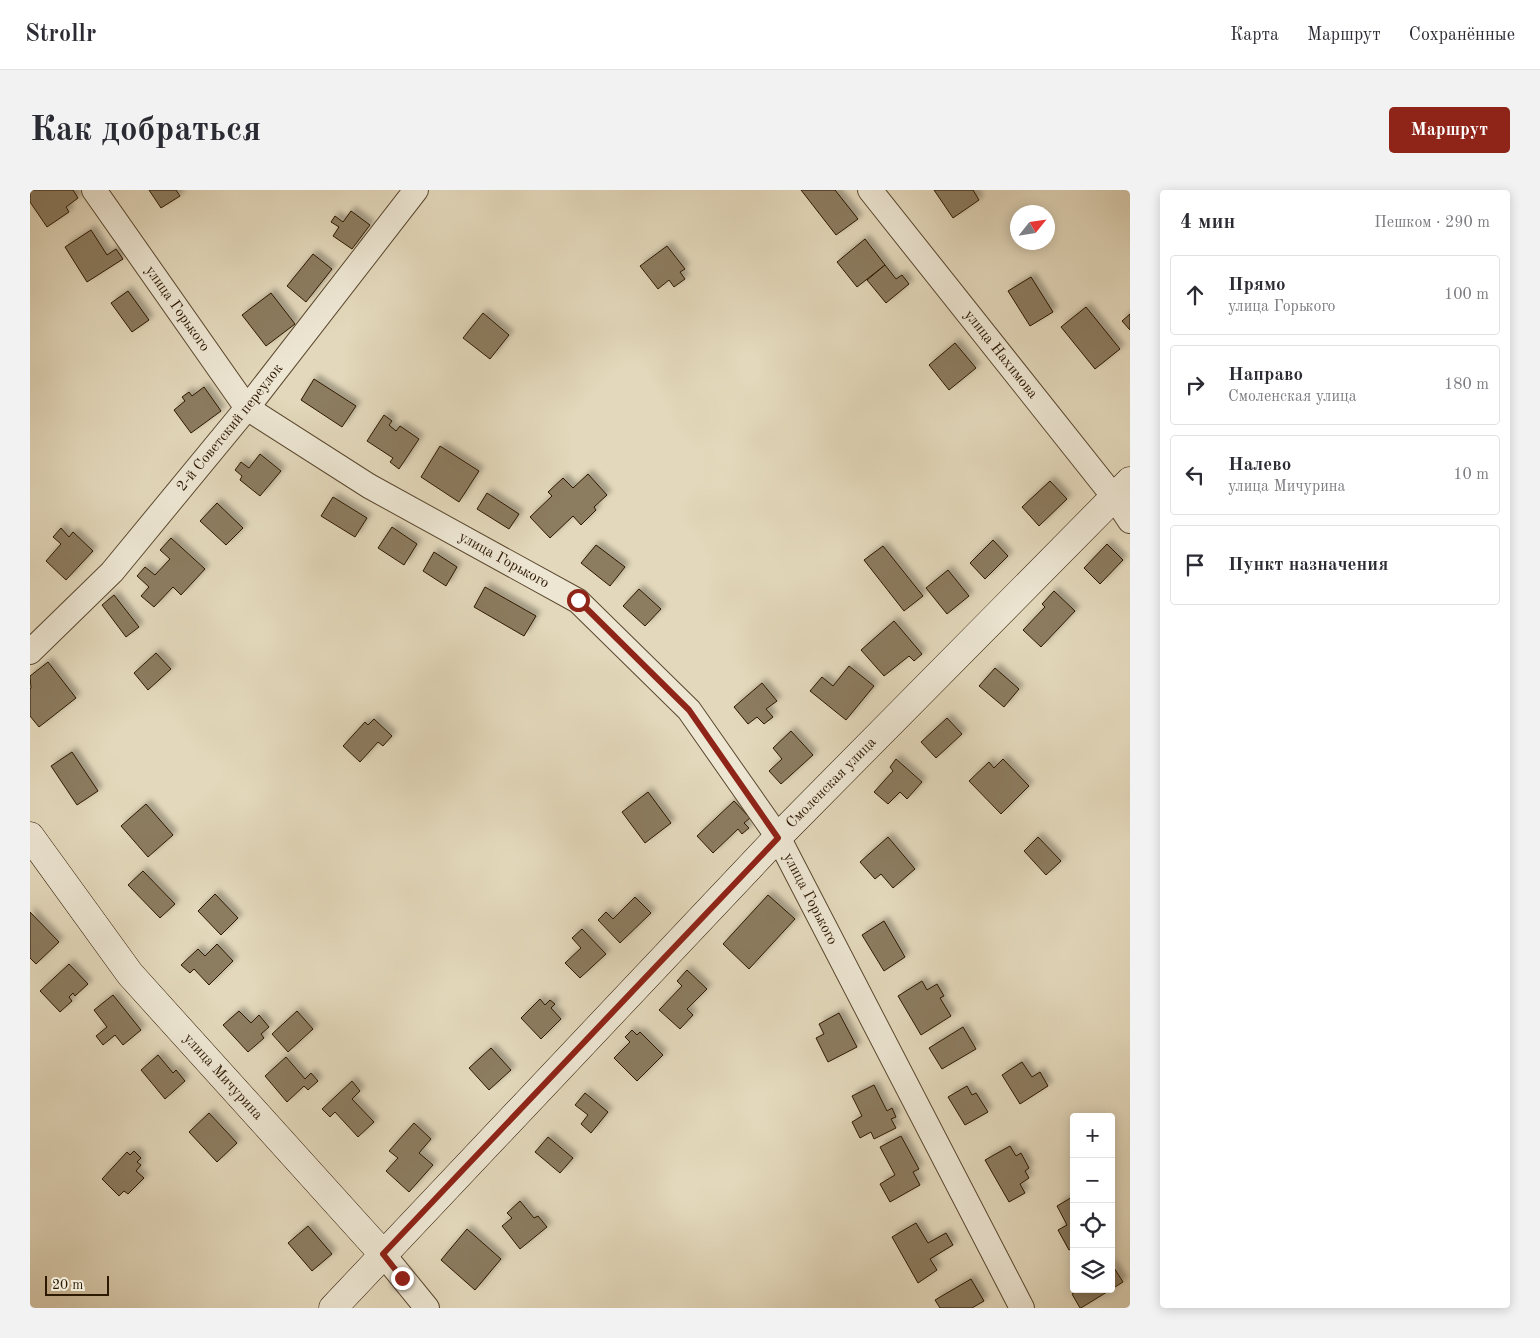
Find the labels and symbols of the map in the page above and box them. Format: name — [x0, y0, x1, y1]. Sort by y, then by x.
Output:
north arrow — [1010, 205, 1055, 250]
street label: улица Горького — [142, 263, 212, 354]
street label: улица Нахимова — [961, 307, 1041, 402]
street label: 2-й Советский переулок — [174, 361, 286, 494]
street label: улица Горького — [456, 529, 552, 591]
route start — [567, 589, 590, 612]
street label: Смоленская улица — [784, 734, 880, 831]
street label: улица Горького — [780, 851, 840, 947]
street label: улица Мичурина — [180, 1031, 266, 1123]
route end — [391, 1267, 414, 1290]
scale bar — [45, 1273, 109, 1296]

